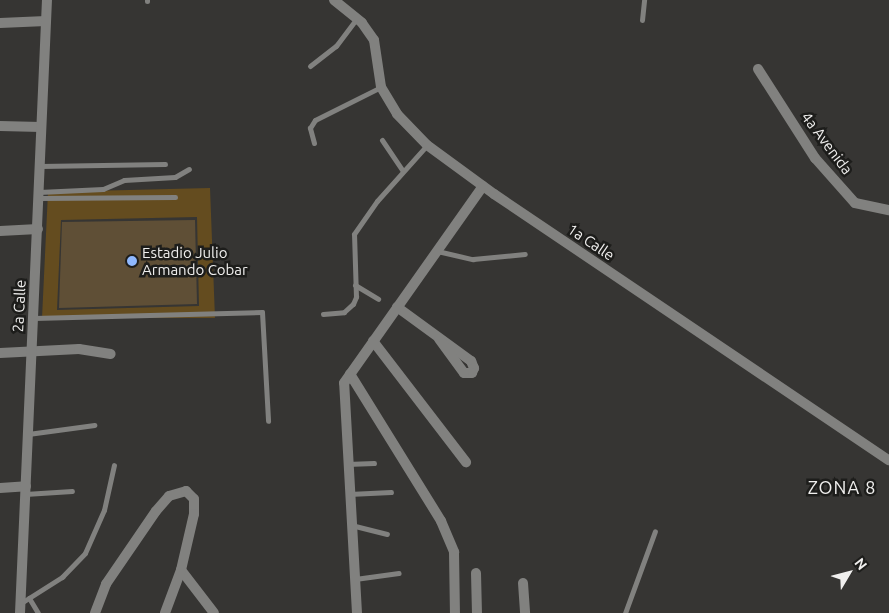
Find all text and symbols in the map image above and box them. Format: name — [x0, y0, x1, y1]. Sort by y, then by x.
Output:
street label: 4a Avenida — [798, 108, 856, 178]
street label: 1a Calle — [564, 220, 618, 264]
place label: Estadio Julio Armando Cobar — [142, 243, 248, 278]
marker: Estadio Julio Armando Cobar — [126, 255, 138, 267]
street label: 2a Calle — [9, 279, 29, 333]
district label: ZONA 8 — [807, 476, 877, 498]
north arrow — [824, 548, 874, 598]
text: N — [851, 555, 871, 573]

